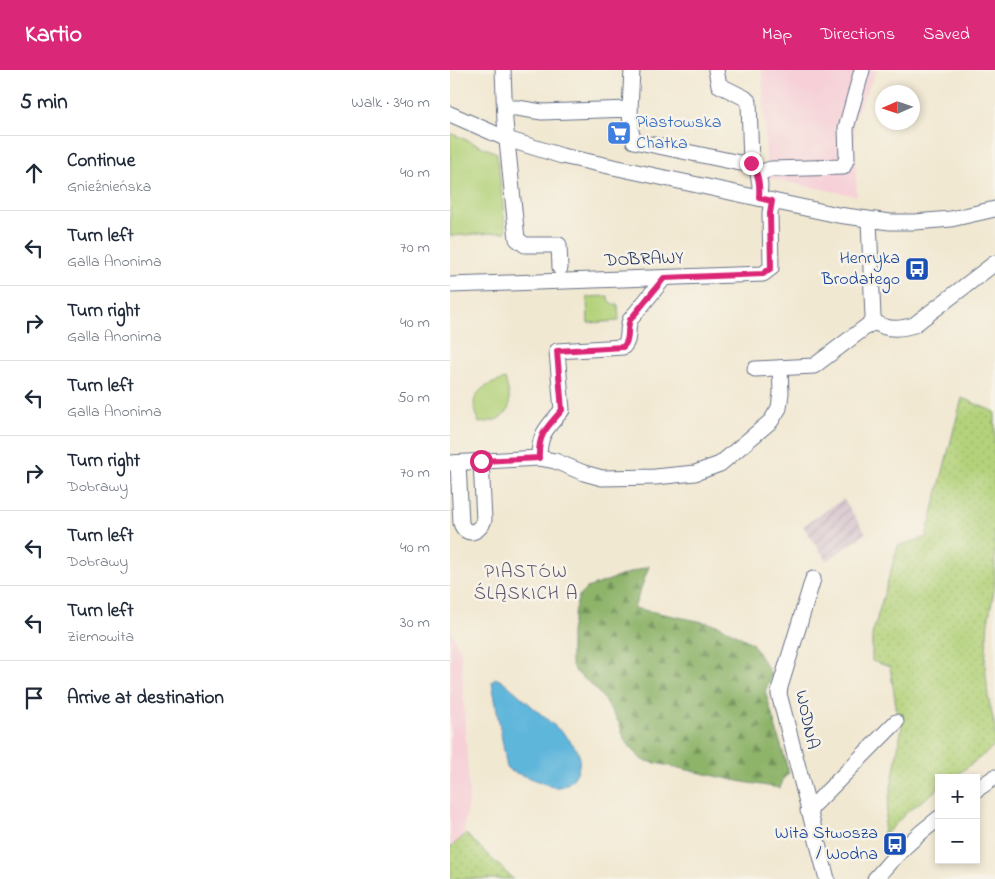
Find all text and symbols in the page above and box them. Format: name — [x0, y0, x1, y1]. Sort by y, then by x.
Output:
text: Kartio — [25, 18, 82, 53]
text: Map — [762, 22, 792, 48]
text: Directions — [820, 22, 895, 48]
text: Saved — [923, 22, 970, 48]
north arrow — [875, 85, 920, 130]
text: 5 min — [20, 88, 68, 118]
text: Walk · 340 m — [351, 91, 430, 115]
place label: Piastowska Chatka — [636, 110, 721, 157]
supermarket icon: Piastowska Chatka — [606, 120, 632, 146]
text: Continue — [67, 148, 135, 175]
route end — [740, 152, 763, 175]
icon: ahead — [20, 159, 48, 187]
text: 40 m — [400, 161, 430, 185]
text: Gnieźnieńska — [67, 175, 151, 199]
text: Turn left — [67, 223, 134, 250]
icon: left — [20, 234, 48, 262]
text: 70 m — [400, 236, 430, 260]
street label: DOBRAWY — [603, 246, 685, 274]
place label: Henryka Brodatego — [821, 246, 900, 294]
text: Galla Anonima — [67, 250, 162, 274]
bus stop icon: Henryka Brodatego — [904, 256, 930, 282]
text: Turn right — [67, 298, 140, 325]
icon: right — [20, 309, 48, 337]
text: 40 m — [400, 311, 430, 335]
text: Galla Anonima — [67, 325, 162, 349]
text: Turn left — [67, 373, 134, 400]
icon: left — [20, 384, 48, 412]
text: 50 m — [398, 386, 430, 410]
text: Galla Anonima — [67, 400, 162, 424]
text: Turn right — [67, 448, 140, 475]
route start — [470, 450, 493, 473]
icon: right — [20, 459, 48, 487]
text: 70 m — [400, 461, 430, 485]
text: Dobrawy — [67, 475, 128, 499]
text: Turn left — [67, 523, 134, 550]
icon: left — [20, 534, 48, 562]
text: 40 m — [400, 536, 430, 560]
text: Dobrawy — [67, 550, 128, 574]
district label: PIASTÓW ŚLĄSKICH A — [474, 559, 578, 608]
text: Turn left — [67, 598, 134, 625]
icon: left — [20, 609, 48, 637]
text: 30 m — [400, 611, 430, 635]
text: Ziemowita — [67, 625, 134, 649]
icon: arrive — [20, 684, 48, 712]
text: Arrive at destination — [67, 685, 224, 712]
street label: WODNA — [787, 688, 825, 752]
map controls — [935, 774, 980, 864]
button: + — [935, 774, 980, 819]
button: − — [935, 819, 980, 864]
place label: Wita Stwosza / Wodna — [775, 821, 878, 868]
bus stop icon: Wita Stwosza / Wodna — [882, 831, 908, 857]

